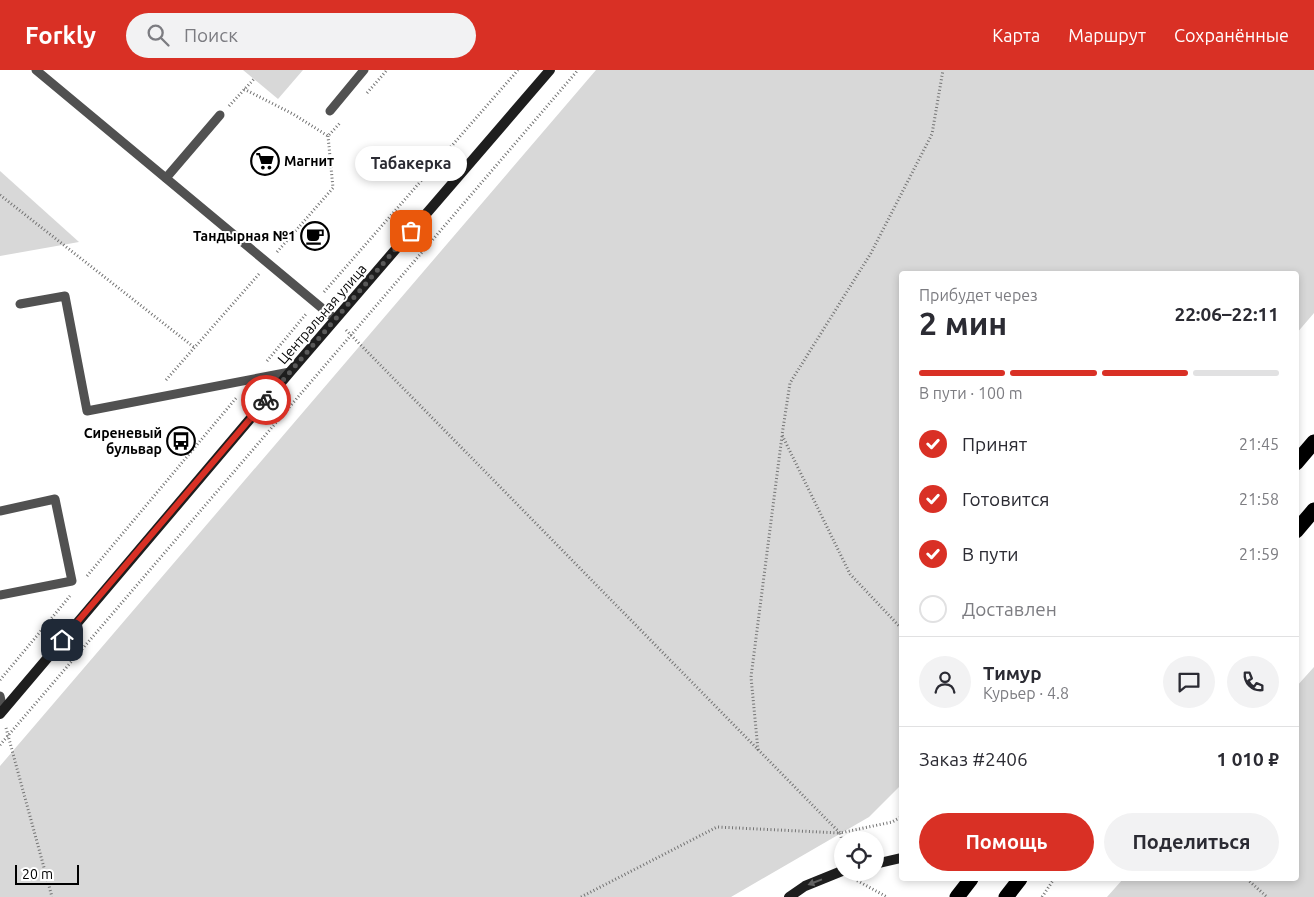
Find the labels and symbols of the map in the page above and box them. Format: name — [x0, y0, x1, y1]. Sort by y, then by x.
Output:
supermarket icon: Магнит — [250, 146, 280, 176]
callout: Табакерка — [355, 146, 467, 181]
place label: Магнит — [284, 153, 334, 169]
pin — [390, 210, 432, 252]
cafe icon: Тандырная №1 — [300, 221, 330, 251]
place label: Тандырная №1 — [193, 228, 296, 244]
street label: Центральная улица — [274, 261, 370, 367]
courier — [241, 375, 291, 425]
place label: Сиреневый бульвар — [84, 425, 162, 457]
bus stop icon: Сиреневый бульвар — [166, 426, 196, 456]
pin — [41, 619, 83, 661]
scale bar — [15, 862, 79, 885]
one-way arrow — [807, 879, 822, 886]

